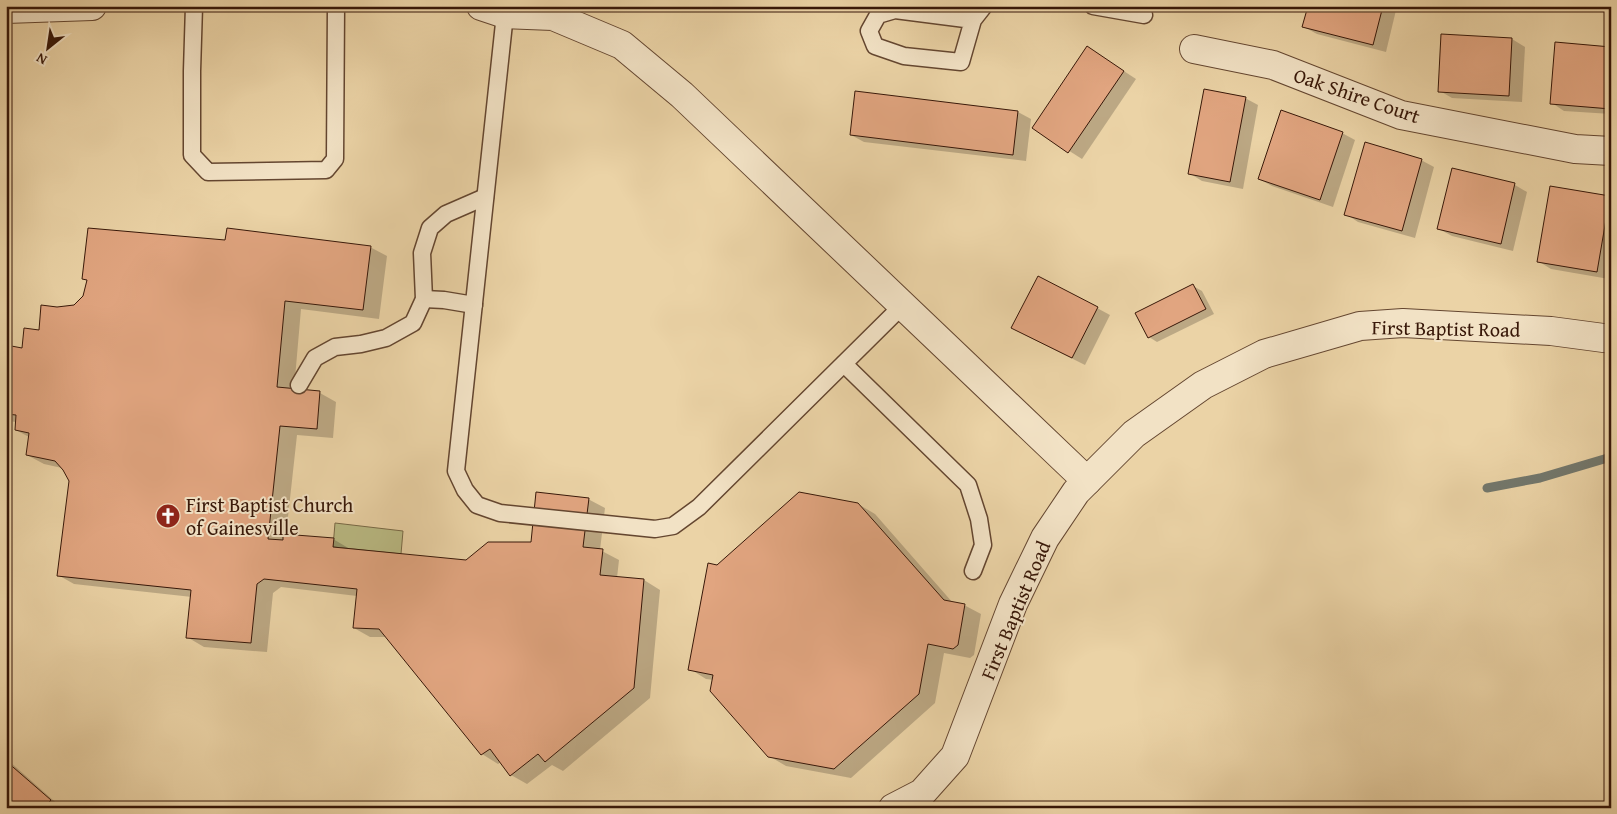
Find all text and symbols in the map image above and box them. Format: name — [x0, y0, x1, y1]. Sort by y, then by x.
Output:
north arrow — [22, 22, 72, 72]
text: N — [32, 48, 51, 70]
street label: Oak Shire Court — [1290, 60, 1424, 130]
street label: First Baptist Road — [1371, 312, 1521, 344]
place label: First Baptist Church of Gainesville — [186, 490, 353, 542]
church icon: First Baptist Church of Gainesville — [155, 503, 181, 529]
street label: First Baptist Road — [973, 536, 1057, 684]

